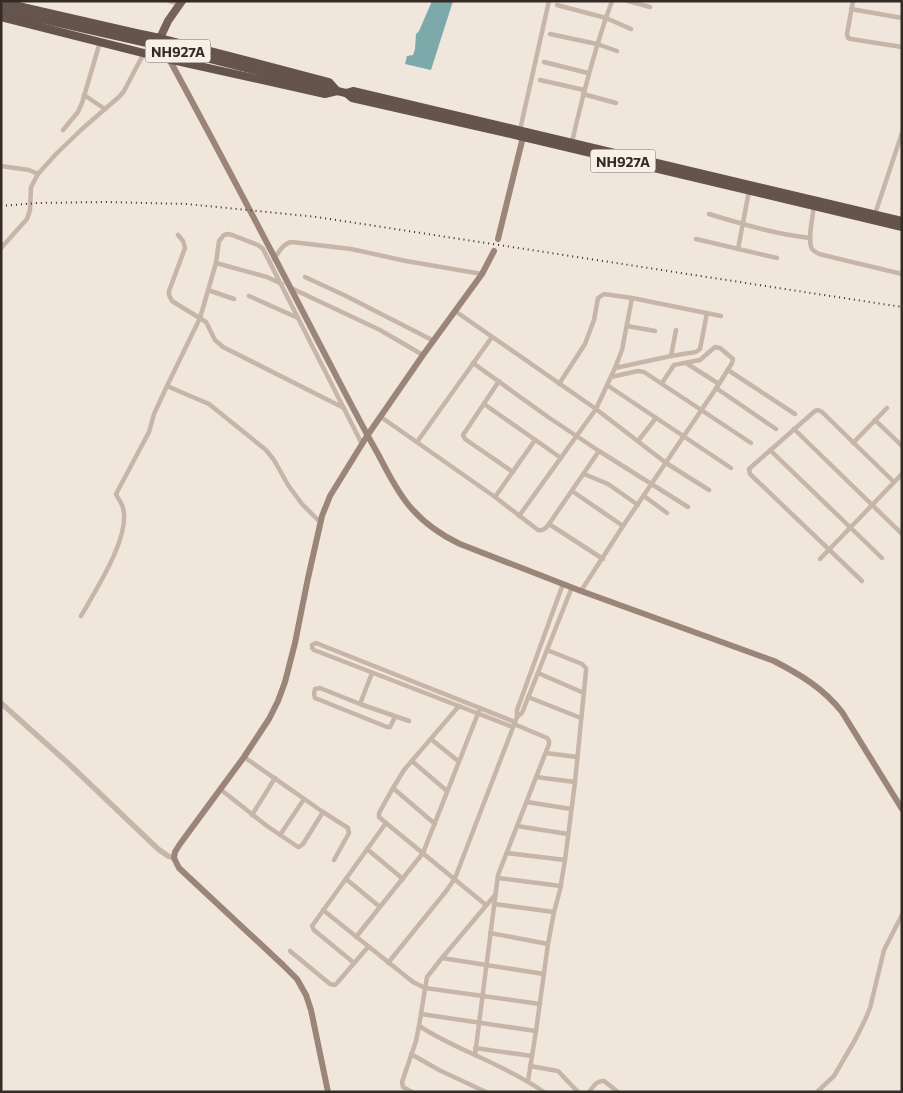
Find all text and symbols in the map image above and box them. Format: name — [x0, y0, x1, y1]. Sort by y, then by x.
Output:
road number: NH927A — [146, 40, 210, 62]
road number: NH927A — [590, 150, 656, 172]

